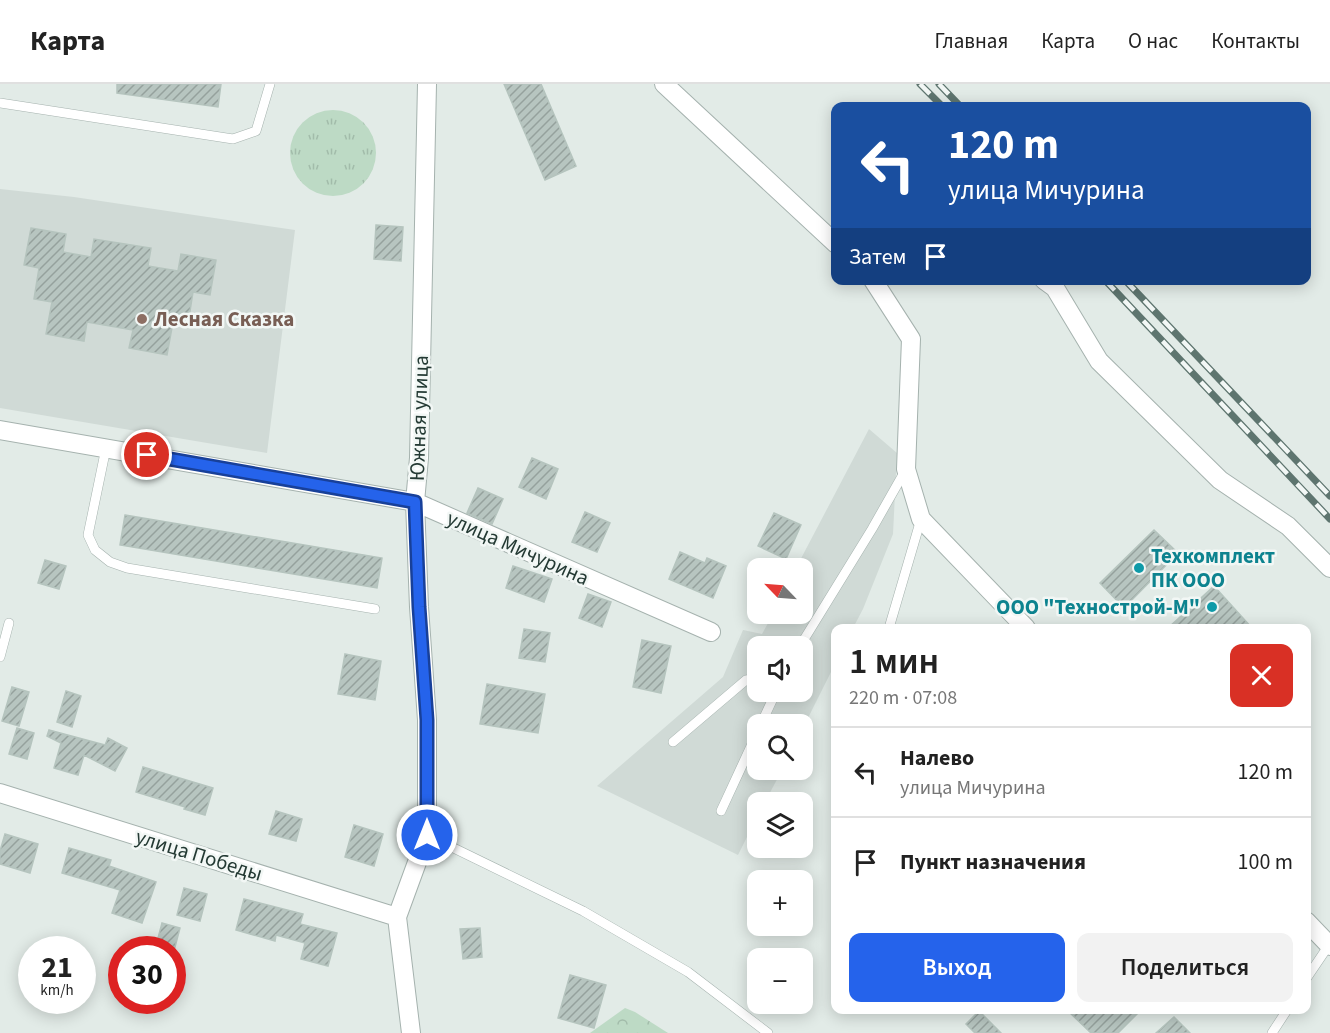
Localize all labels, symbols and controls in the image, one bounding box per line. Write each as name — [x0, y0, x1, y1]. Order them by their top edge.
text: Карта — [30, 21, 105, 61]
text: Главная — [935, 26, 1008, 56]
text: Карта — [1041, 26, 1095, 56]
text: О нас — [1128, 26, 1178, 56]
text: Контакты — [1211, 26, 1300, 56]
text: 120 m — [948, 115, 1059, 175]
icon: left — [849, 126, 927, 204]
text: улица Мичурина — [948, 171, 1145, 210]
icon: arrive — [919, 240, 952, 273]
text: Затем — [849, 241, 907, 273]
place label: Лесная Сказка — [153, 304, 294, 334]
marker: Лесная Сказка — [135, 312, 149, 326]
street label: Южная улица — [402, 355, 436, 481]
pin — [121, 429, 172, 480]
icon: arrive — [130, 438, 163, 471]
street label: улица Мичурина — [442, 503, 594, 593]
place label: Техкомплект ПК ООО — [1151, 541, 1275, 595]
north arrow — [747, 558, 813, 624]
map controls — [747, 558, 813, 1014]
marker: Техкомплект ПК ООО — [1132, 561, 1146, 575]
place label: ООО "Технострой-М" — [996, 592, 1200, 622]
marker: ООО "Технострой-М" — [1205, 600, 1219, 614]
button: sound — [747, 636, 813, 702]
text: 1 мин — [849, 636, 939, 687]
button: close — [1230, 644, 1293, 707]
text: 220 m · 07:08 — [849, 684, 957, 712]
button: search — [747, 714, 813, 780]
text: Налево — [900, 742, 974, 774]
icon: left — [849, 756, 882, 789]
text: 120 m — [1238, 756, 1293, 788]
text: улица Мичурина — [900, 774, 1046, 802]
button: layers — [747, 792, 813, 858]
position arrow — [395, 803, 459, 867]
street label: улица Победы — [132, 821, 266, 889]
icon: arrive — [849, 846, 882, 879]
text: Пункт назначения — [900, 846, 1086, 878]
text: 100 m — [1238, 846, 1293, 878]
button: + — [747, 870, 813, 936]
button: Выход — [849, 933, 1065, 1002]
button: Поделиться — [1077, 933, 1293, 1002]
speed limit sign: 30 — [108, 936, 186, 1014]
text: 21 — [41, 946, 73, 989]
button: − — [747, 948, 813, 1014]
text: km/h — [40, 980, 74, 1001]

